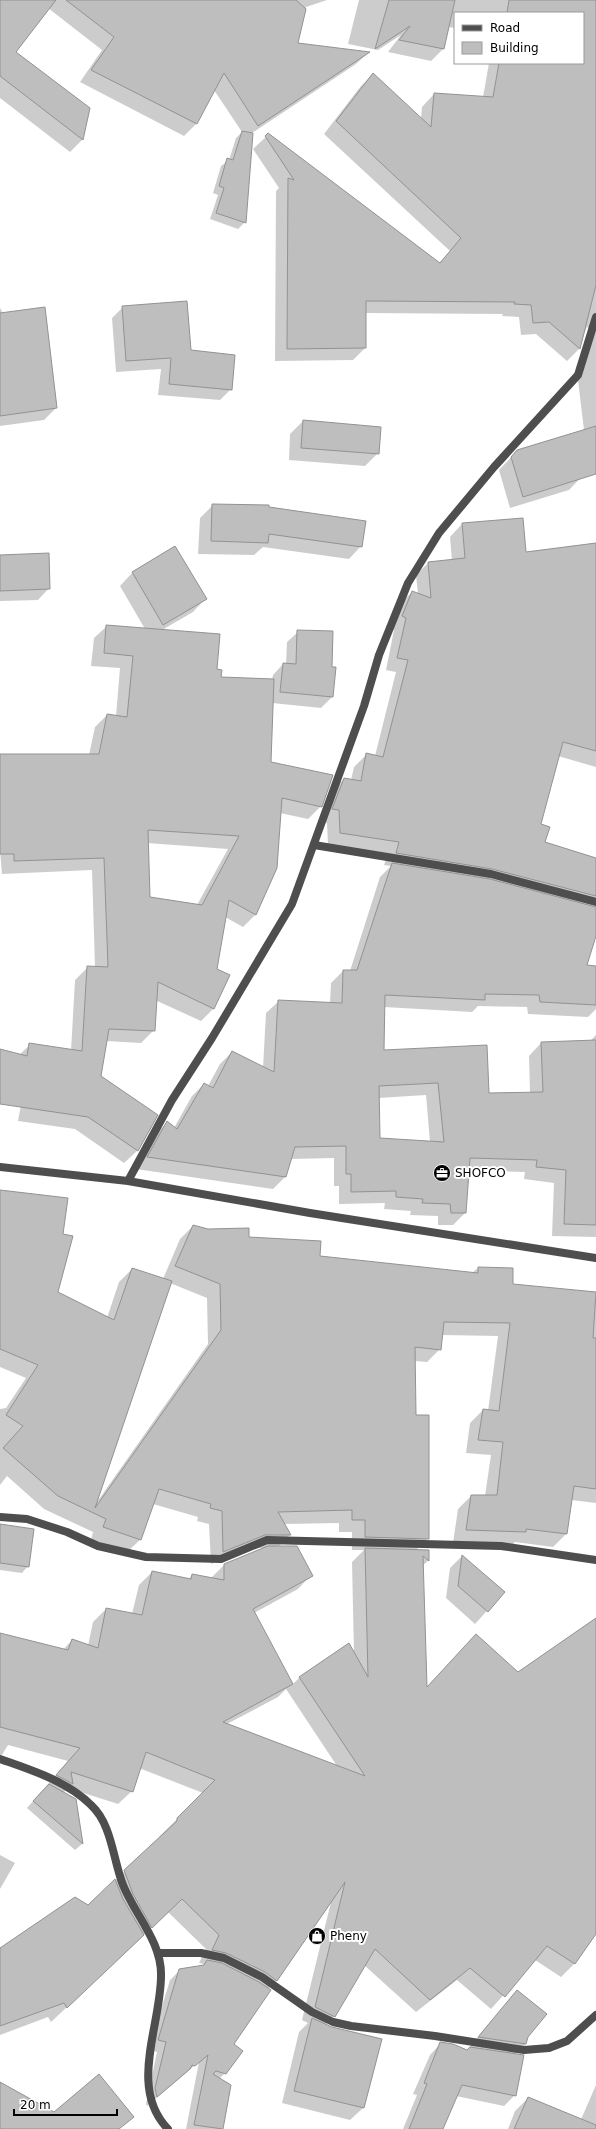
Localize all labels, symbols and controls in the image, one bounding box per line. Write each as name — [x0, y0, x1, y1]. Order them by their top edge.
legend — [454, 12, 584, 64]
text: Road — [490, 21, 520, 35]
text: Building — [490, 41, 539, 55]
office icon: SHOFCO — [432, 1163, 452, 1183]
place label: SHOFCO — [455, 1166, 506, 1180]
shop icon: Pheny — [307, 1926, 327, 1946]
place label: Pheny — [330, 1929, 367, 1943]
scale bar — [14, 2091, 117, 2117]
text: 20 m — [20, 2098, 51, 2112]

